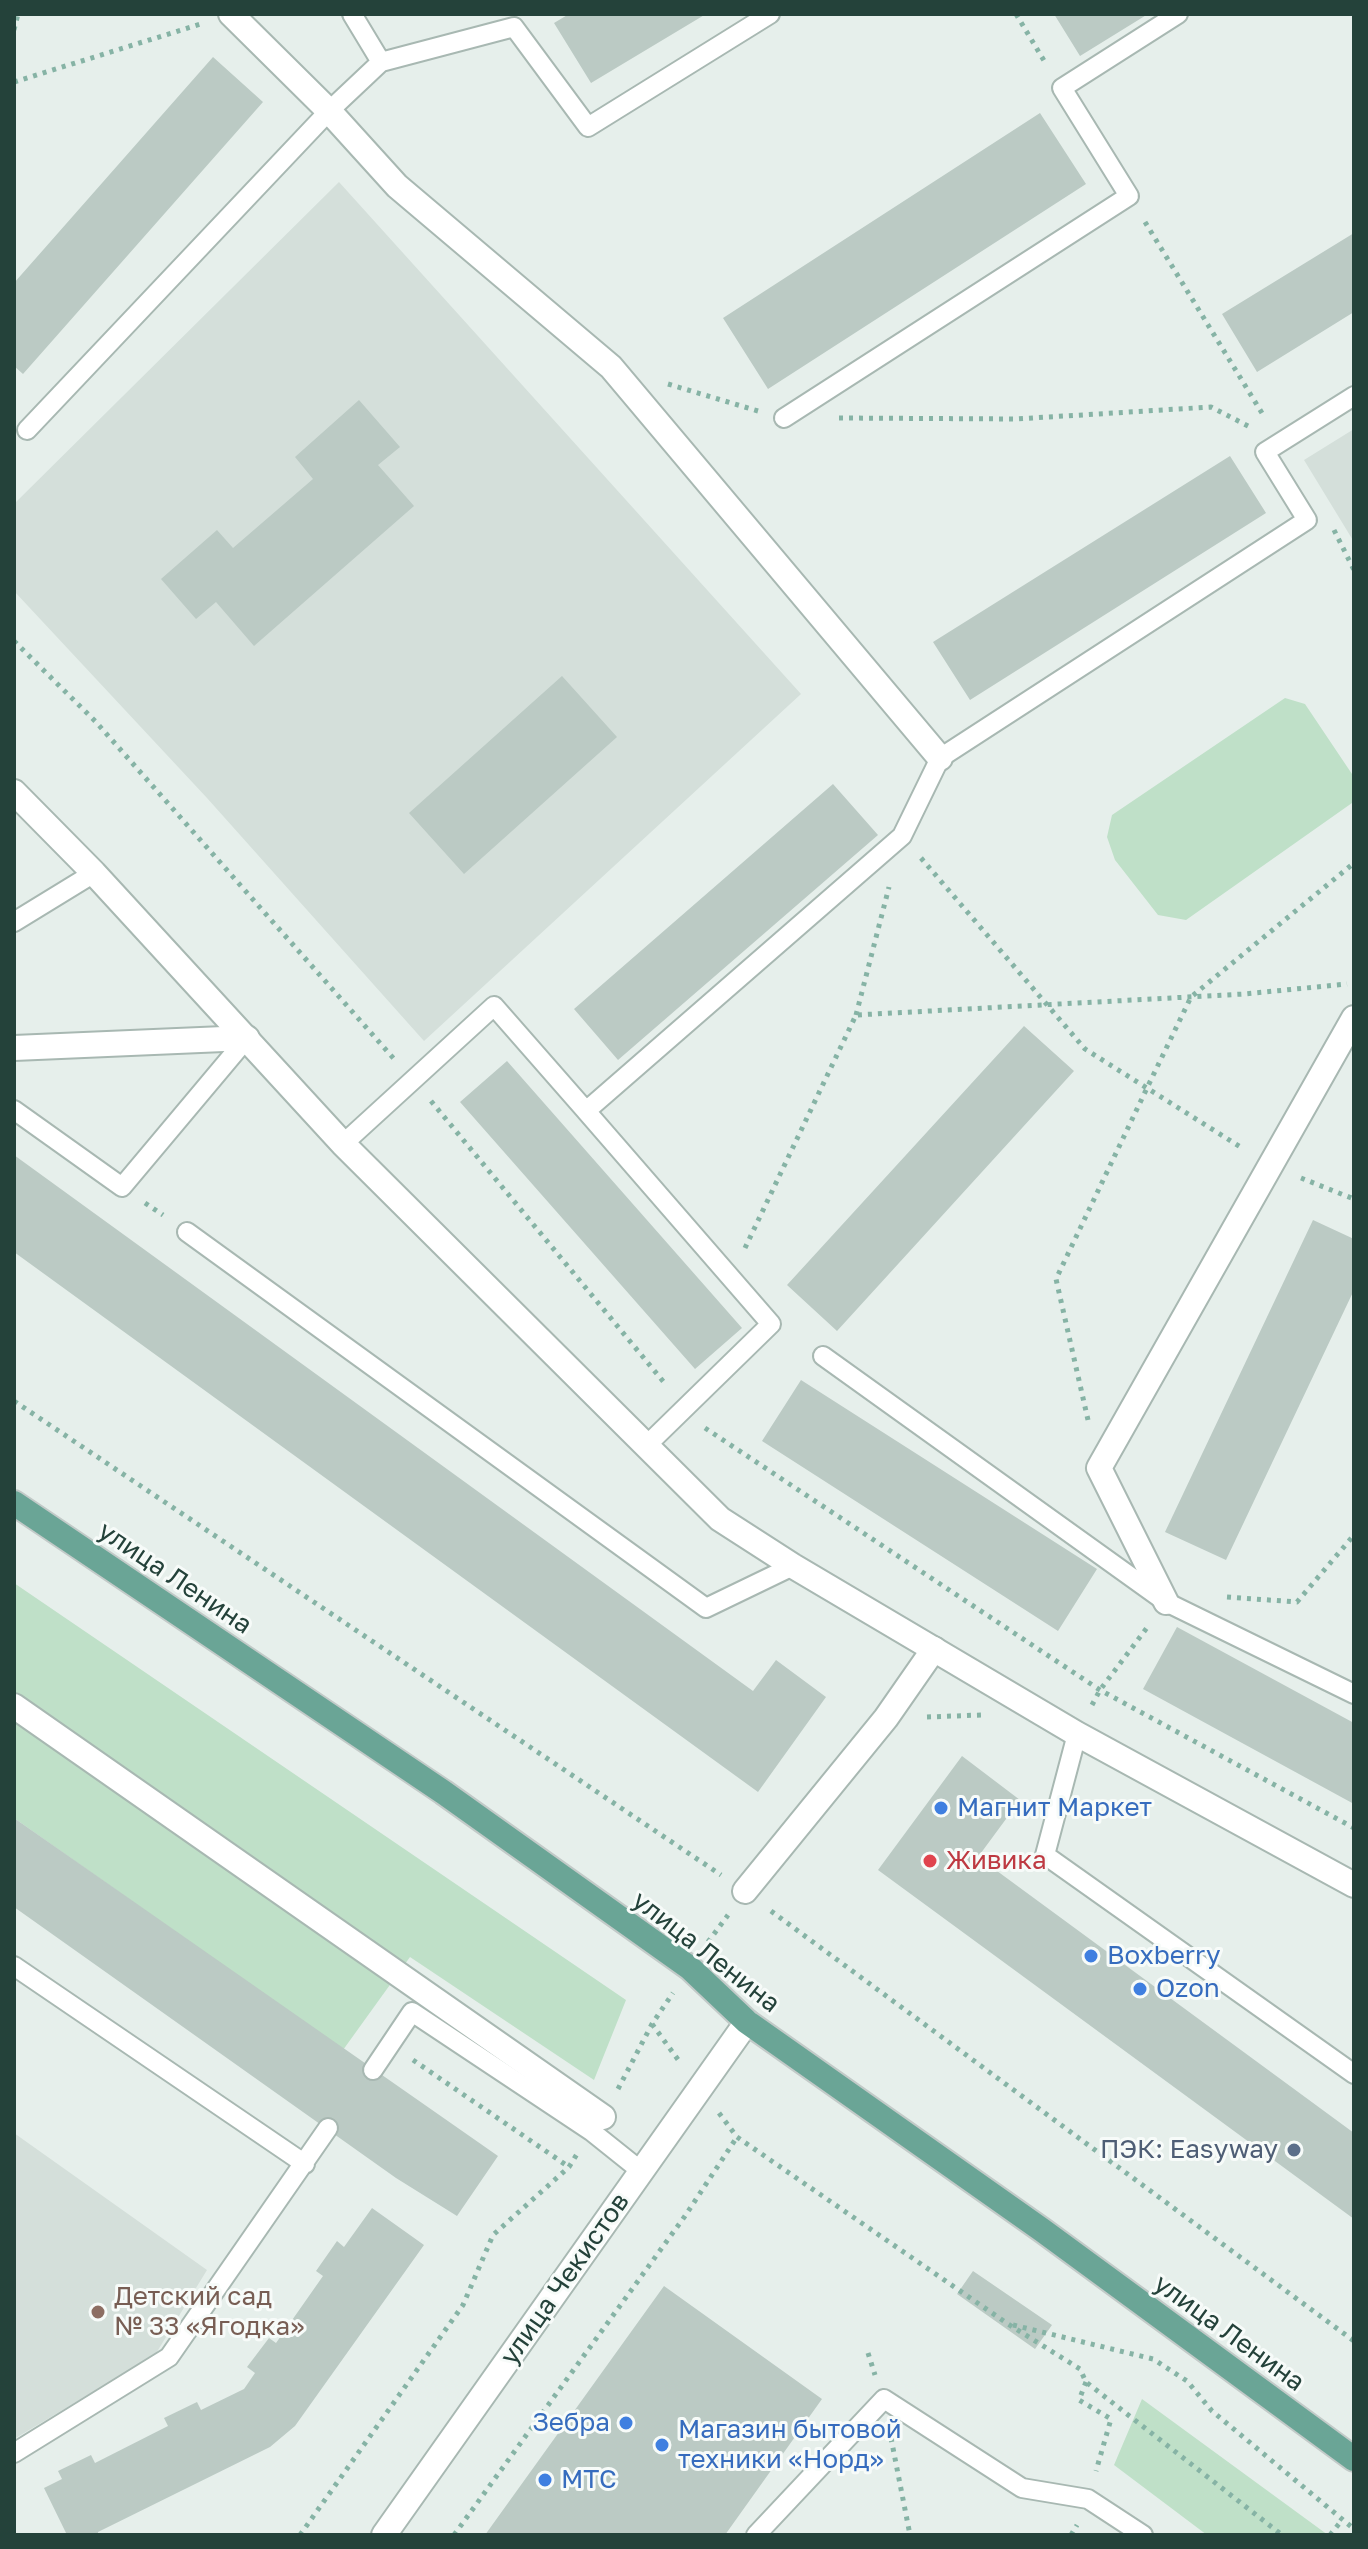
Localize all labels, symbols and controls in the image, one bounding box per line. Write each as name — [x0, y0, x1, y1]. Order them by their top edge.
street label: улица Ленина — [92, 1515, 258, 1641]
place label: Магнит Маркет — [957, 1792, 1152, 1824]
marker: Магнит Маркет — [932, 1799, 950, 1817]
place label: Живика — [946, 1845, 1047, 1877]
marker: Живика — [921, 1852, 939, 1870]
street label: улица Ленина — [626, 1885, 786, 2019]
place label: Boxberry — [1107, 1940, 1220, 1972]
marker: Boxberry — [1082, 1947, 1100, 1965]
place label: Ozon — [1156, 1973, 1220, 2005]
marker: Ozon — [1131, 1980, 1149, 1998]
place label: ПЭК: Easyway — [1100, 2134, 1278, 2166]
marker: ПЭК: Easyway — [1285, 2141, 1303, 2159]
street label: улица Чекистов — [494, 2187, 636, 2371]
street label: улица Ленина — [1148, 2268, 1310, 2398]
place label: Детский сад № 33 «Ягодка» — [114, 2281, 304, 2342]
marker: Детский сад № 33 «Ягодка» — [89, 2303, 107, 2321]
place label: Зебра — [532, 2407, 610, 2439]
marker: Зебра — [617, 2414, 635, 2432]
place label: Магазин бытовой техники «Норд» — [678, 2414, 902, 2476]
marker: Магазин бытовой техники «Норд» — [653, 2436, 671, 2454]
place label: МТС — [561, 2464, 617, 2496]
marker: МТС — [536, 2471, 554, 2489]

